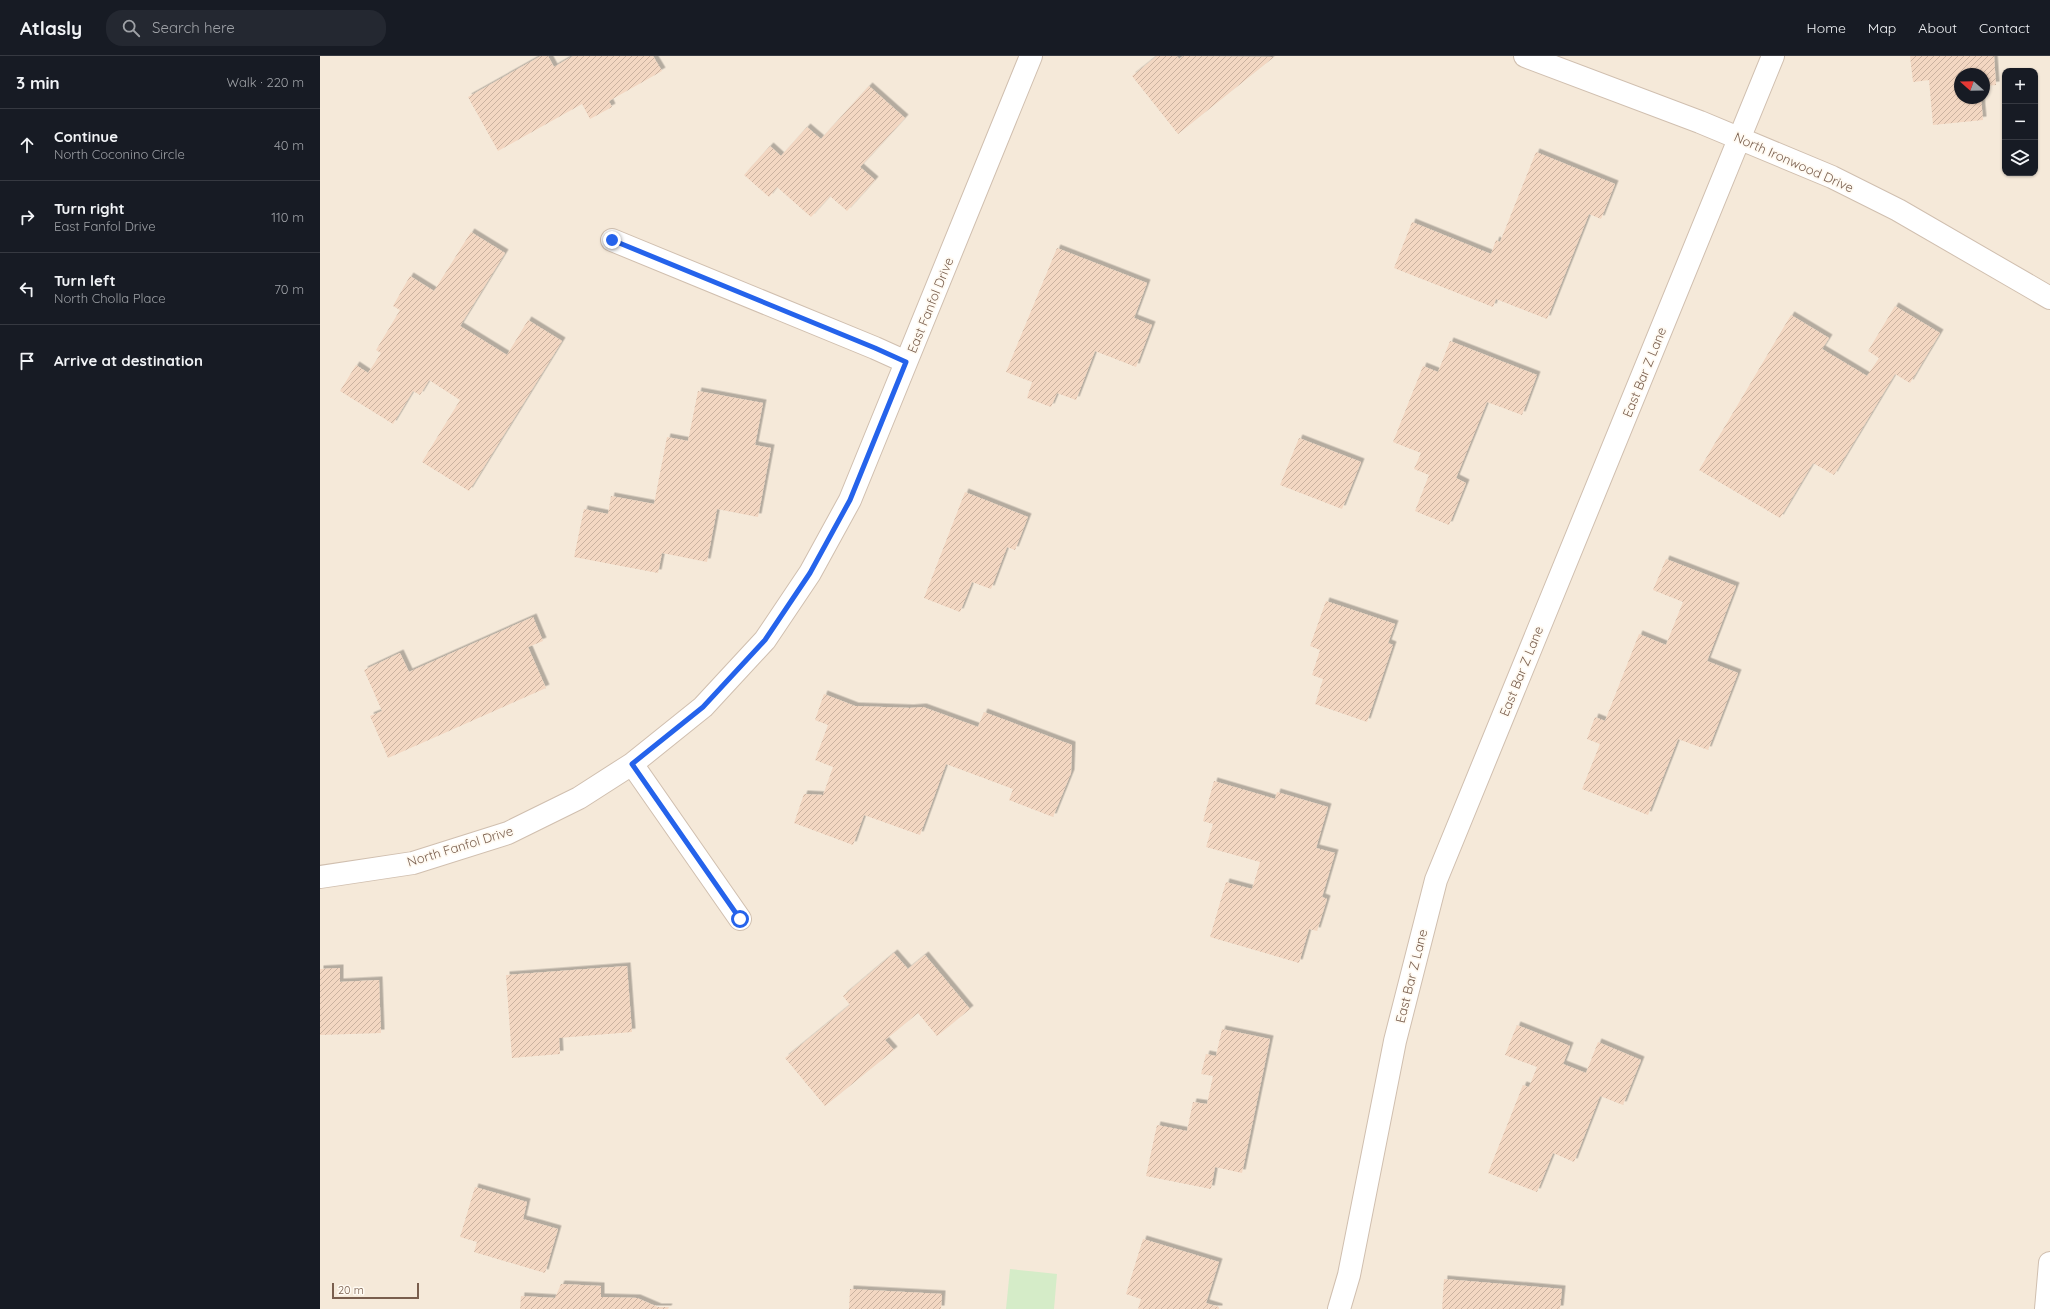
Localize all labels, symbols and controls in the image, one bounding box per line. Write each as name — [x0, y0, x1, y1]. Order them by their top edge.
search box — [106, 10, 386, 46]
text: Atlasly — [20, 16, 82, 40]
icon: search — [120, 17, 142, 39]
text: Search here — [152, 18, 235, 37]
text: Home — [1807, 19, 1846, 37]
text: Map — [1868, 19, 1896, 37]
text: About — [1918, 19, 1957, 37]
text: Contact — [1979, 19, 2030, 37]
north arrow — [1954, 68, 1990, 104]
map controls — [2002, 68, 2038, 176]
button: + — [2002, 68, 2038, 104]
text: 3 min — [16, 72, 60, 93]
text: Walk · 220 m — [227, 74, 304, 90]
button: − — [2002, 104, 2038, 140]
text: Continue — [54, 127, 118, 146]
street label: North Ironwood Drive — [1732, 128, 1856, 196]
icon: ahead — [16, 134, 38, 156]
text: 40 m — [274, 137, 304, 153]
button: layers — [2002, 140, 2038, 176]
text: North Coconino Circle — [54, 146, 185, 162]
text: Turn right — [54, 199, 125, 218]
icon: right — [16, 206, 38, 228]
text: 110 m — [271, 209, 304, 225]
text: East Fanfol Drive — [54, 218, 156, 234]
route end — [603, 231, 621, 249]
street label: East Fanfol Drive — [904, 255, 956, 355]
text: Turn left — [54, 271, 116, 290]
icon: left — [16, 278, 38, 300]
text: 70 m — [274, 281, 304, 297]
text: North Cholla Place — [54, 290, 166, 306]
street label: East Bar Z Lane — [1619, 325, 1669, 419]
icon: arrive — [16, 350, 38, 372]
text: Arrive at destination — [54, 351, 203, 370]
street label: East Bar Z Lane — [1496, 624, 1546, 718]
street label: North Fanfol Drive — [405, 822, 515, 870]
route start — [731, 910, 749, 928]
street label: East Bar Z Lane — [1392, 928, 1430, 1024]
scale bar — [332, 1281, 419, 1300]
text: 20 m — [338, 1283, 364, 1297]

